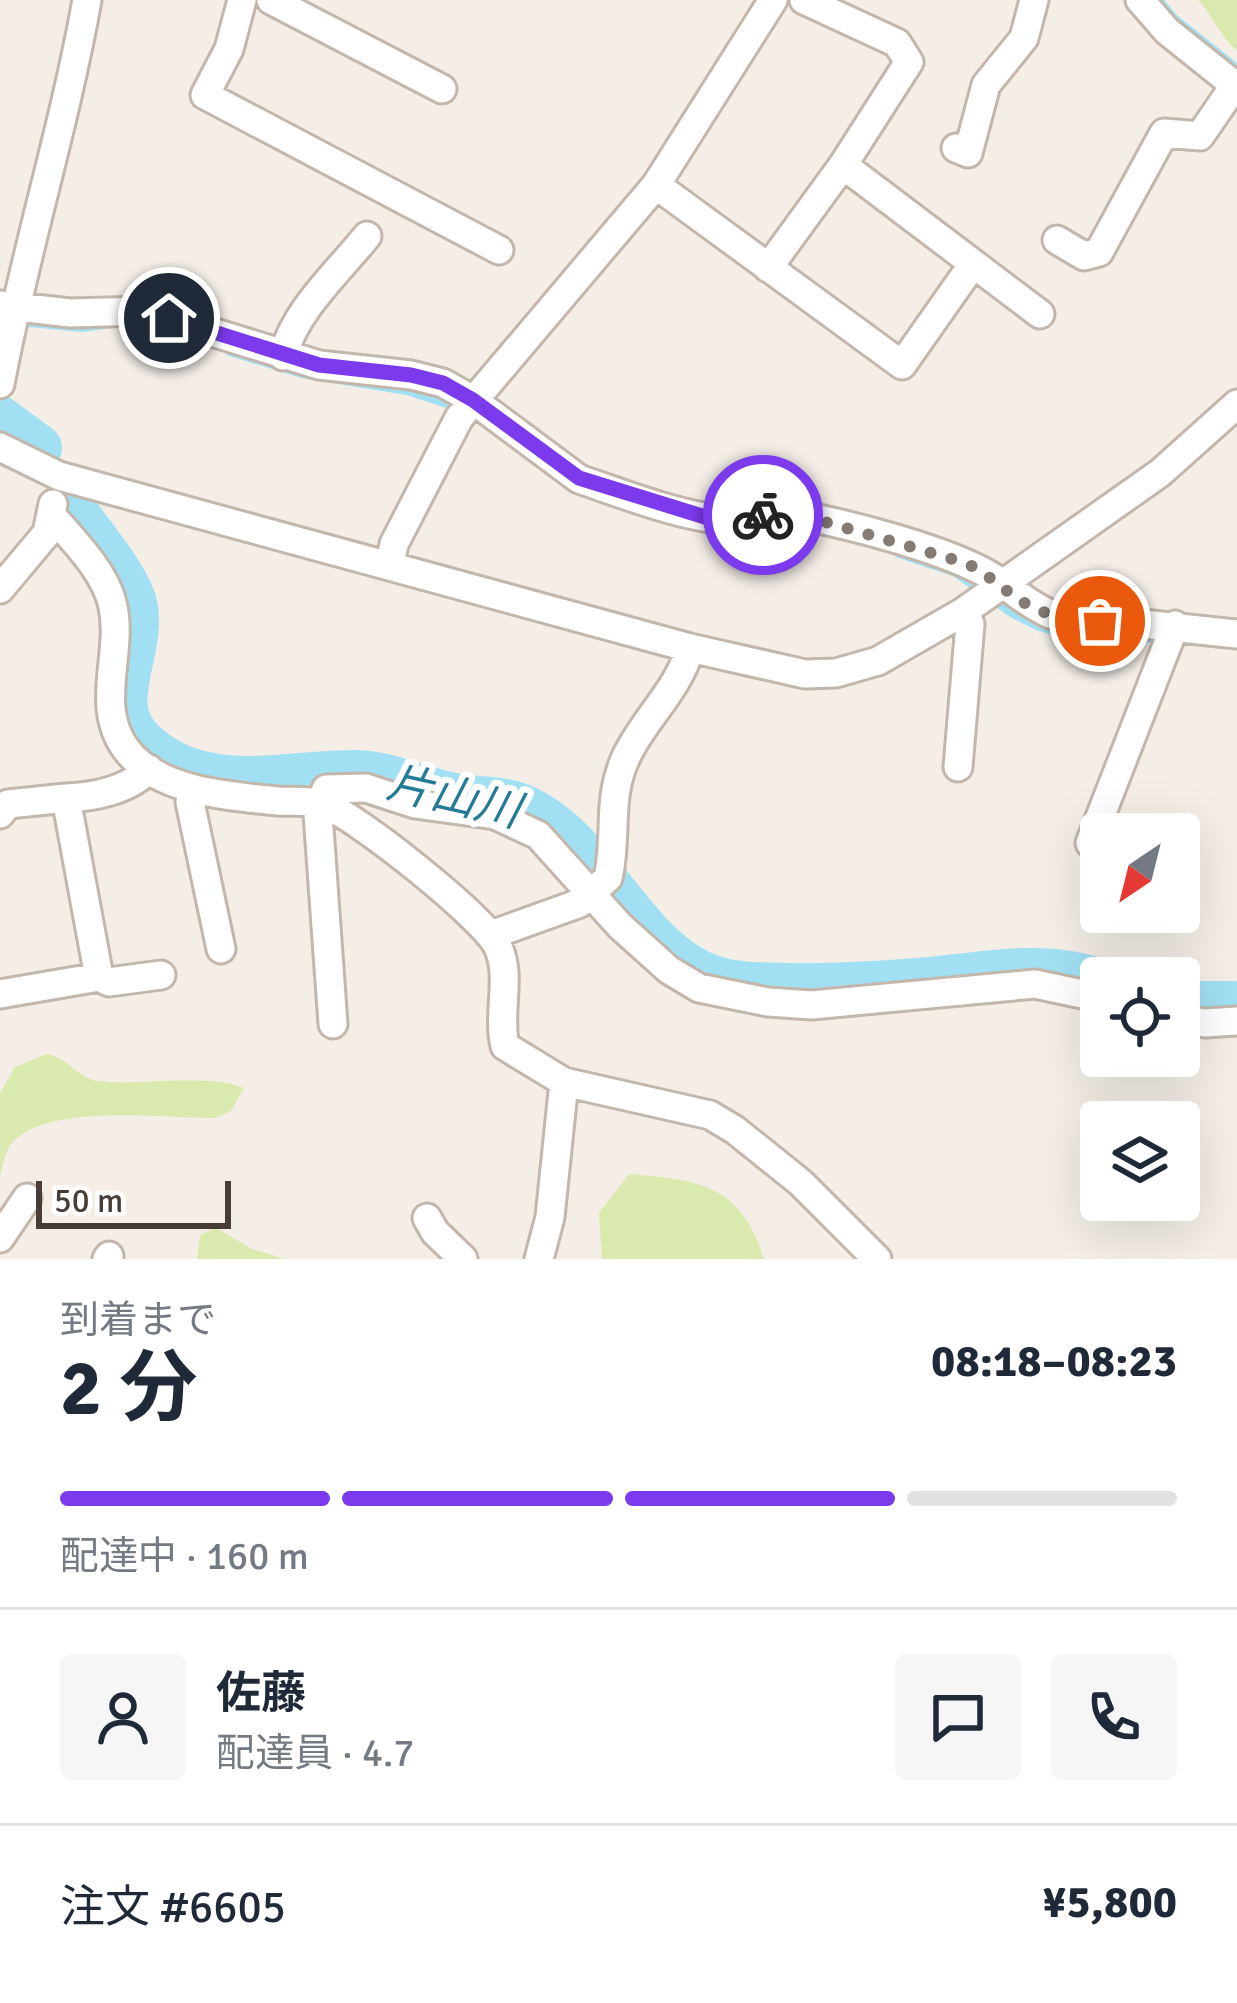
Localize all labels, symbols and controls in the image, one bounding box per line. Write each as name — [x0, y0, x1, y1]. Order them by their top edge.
pin — [118, 267, 220, 369]
icon: home — [136, 285, 202, 351]
courier — [703, 455, 823, 575]
icon: bike — [730, 482, 796, 548]
pin — [1049, 570, 1151, 672]
icon: bag — [1067, 588, 1133, 654]
water label: 片山川 — [382, 755, 530, 840]
north arrow — [1080, 813, 1200, 933]
map controls — [1080, 813, 1200, 1221]
button: locate — [1080, 957, 1200, 1077]
button: layers — [1080, 1101, 1200, 1221]
scale bar — [36, 1175, 231, 1228]
text: 50 m — [54, 1181, 123, 1222]
text: 到着まで — [60, 1296, 216, 1344]
text: 08:18–08:23 — [931, 1334, 1177, 1389]
text: 2 分 — [60, 1341, 197, 1437]
text: 配達中 · 160 m — [60, 1532, 309, 1580]
button: person — [60, 1654, 186, 1780]
button: chat — [895, 1654, 1021, 1780]
button: phone — [1051, 1654, 1177, 1780]
text: 佐藤 — [216, 1666, 306, 1721]
text: 配達員 · 4.7 — [216, 1729, 414, 1777]
text: ¥5,800 — [1042, 1875, 1177, 1930]
text: 注文 #6605 — [60, 1880, 286, 1935]

